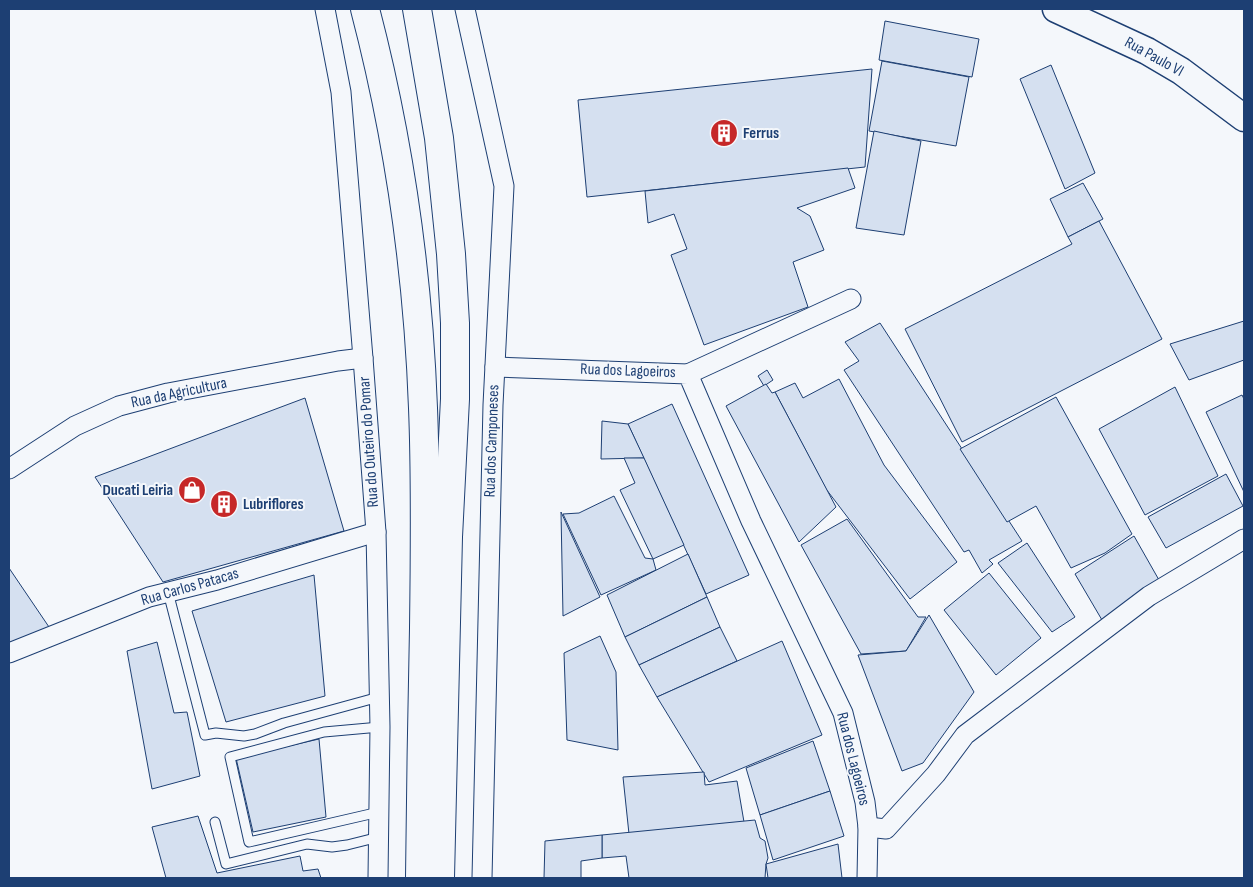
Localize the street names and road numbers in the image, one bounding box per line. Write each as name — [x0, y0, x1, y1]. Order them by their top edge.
street label: Rua Paulo VI — [1121, 33, 1187, 81]
street label: Rua dos Lagoeiros — [580, 360, 676, 382]
street label: Rua da Agricultura — [129, 374, 229, 412]
street label: Rua do Outeiro do Pomar — [355, 376, 383, 508]
street label: Rua dos Camponeses — [481, 384, 503, 498]
street label: Rua Carlos Patacas — [139, 564, 241, 610]
street label: Rua dos Lagoeiros — [832, 710, 874, 808]

